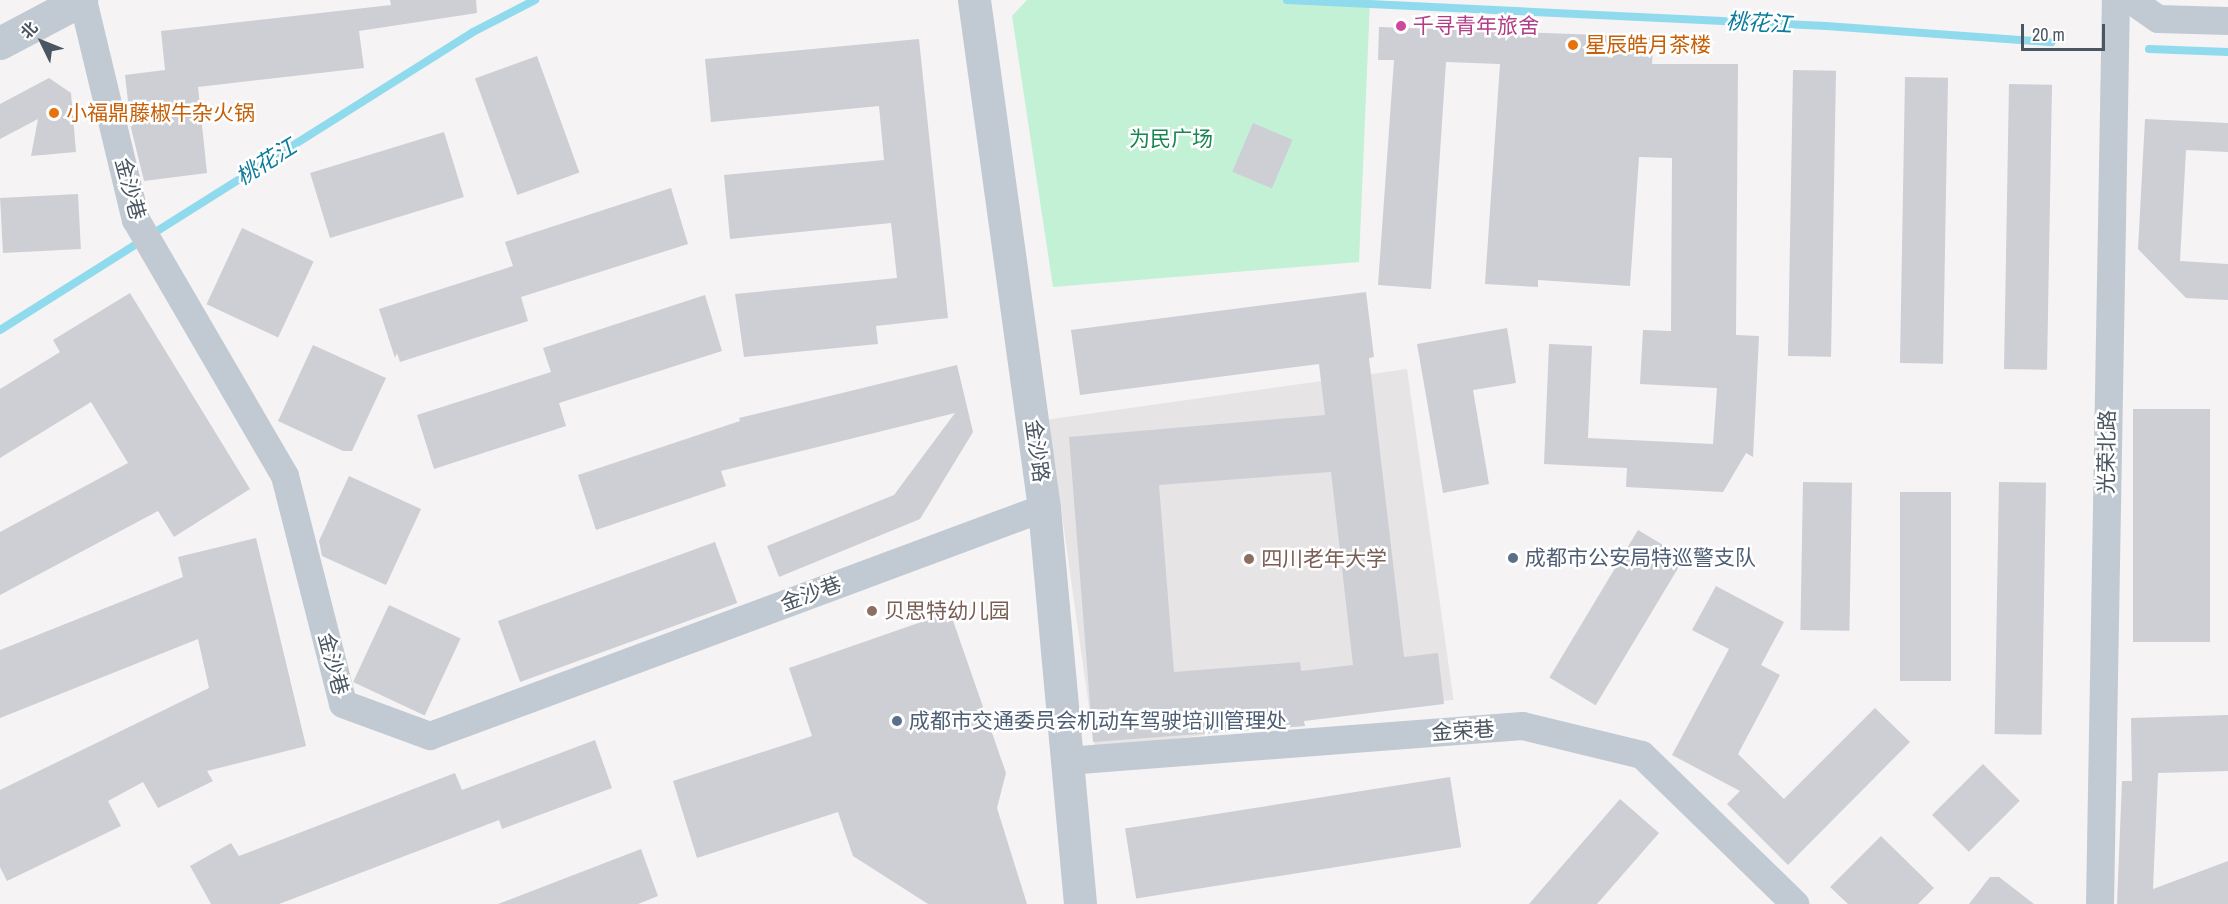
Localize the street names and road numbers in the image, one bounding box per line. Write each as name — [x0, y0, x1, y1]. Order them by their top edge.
street label: 金沙巷 — [110, 155, 150, 223]
street label: 光荣北路 — [2094, 410, 2120, 494]
street label: 金沙路 — [1020, 418, 1054, 484]
street label: 金沙巷 — [777, 571, 845, 617]
street label: 金沙巷 — [313, 630, 353, 698]
street label: 金荣巷 — [1431, 716, 1495, 746]

